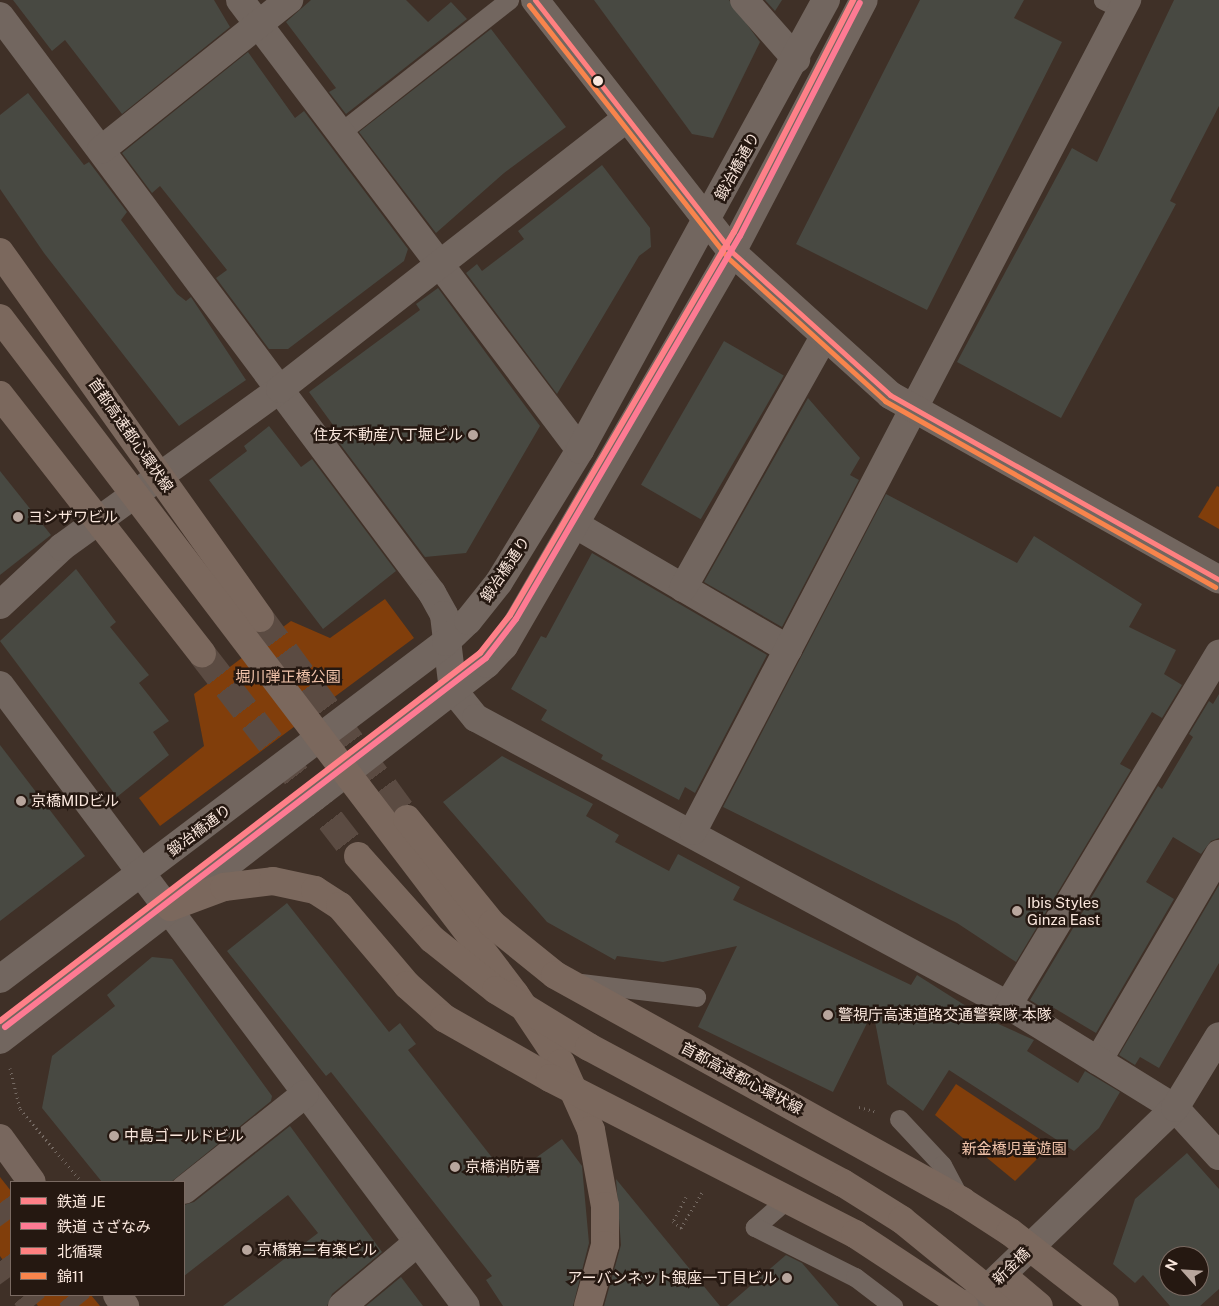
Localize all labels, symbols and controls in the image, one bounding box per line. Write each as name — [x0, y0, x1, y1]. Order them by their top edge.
unlabelled marker — [593, 76, 603, 86]
street label: 鍛冶橋通り — [711, 129, 763, 203]
street label: 首都高速都心環状線 — [85, 375, 177, 495]
place label: 住友不動産八丁堀ビル — [313, 426, 463, 444]
marker: 住友不動産八丁堀ビル — [467, 429, 479, 441]
place label: ヨシザワビル — [28, 508, 118, 526]
marker: ヨシザワビル — [12, 511, 24, 523]
street label: 鍛冶橋通り — [477, 533, 533, 605]
park label: 堀川弾正橋公園 — [236, 668, 340, 686]
place label: 京橋MIDビル — [31, 792, 119, 810]
marker: 京橋MIDビル — [15, 795, 27, 807]
street label: 鍛冶橋通り — [164, 800, 234, 860]
place label: Ibis Styles Ginza East — [1027, 893, 1100, 928]
marker: Ibis Styles Ginza East — [1011, 905, 1023, 917]
place label: 警視庁高速道路交通警察隊 本隊 — [838, 1006, 1052, 1024]
marker: 警視庁高速道路交通警察隊 本隊 — [822, 1009, 834, 1021]
street label: 首都高速都心環状線 — [678, 1038, 806, 1118]
place label: 中島ゴールドビル — [124, 1127, 244, 1145]
marker: 中島ゴールドビル — [108, 1130, 120, 1142]
park label: 新金橋児童遊園 — [962, 1140, 1066, 1158]
place label: 京橋消防署 — [465, 1158, 540, 1176]
marker: 京橋消防署 — [449, 1161, 461, 1173]
legend — [10, 1181, 185, 1296]
text: 鉄道 JE — [57, 1193, 106, 1210]
text: 鉄道 さざなみ — [57, 1218, 151, 1235]
place label: 京橋第二有楽ビル — [257, 1241, 377, 1259]
text: 北循環 — [57, 1243, 102, 1260]
marker: 京橋第二有楽ビル — [241, 1244, 253, 1256]
street label: 新金橋 — [989, 1244, 1033, 1288]
north arrow — [1159, 1246, 1209, 1296]
text: N — [1162, 1256, 1181, 1273]
text: 錦11 — [57, 1268, 84, 1285]
place label: アーバンネット銀座一丁目ビル — [568, 1269, 777, 1287]
marker: アーバンネット銀座一丁目ビル — [781, 1272, 793, 1284]

